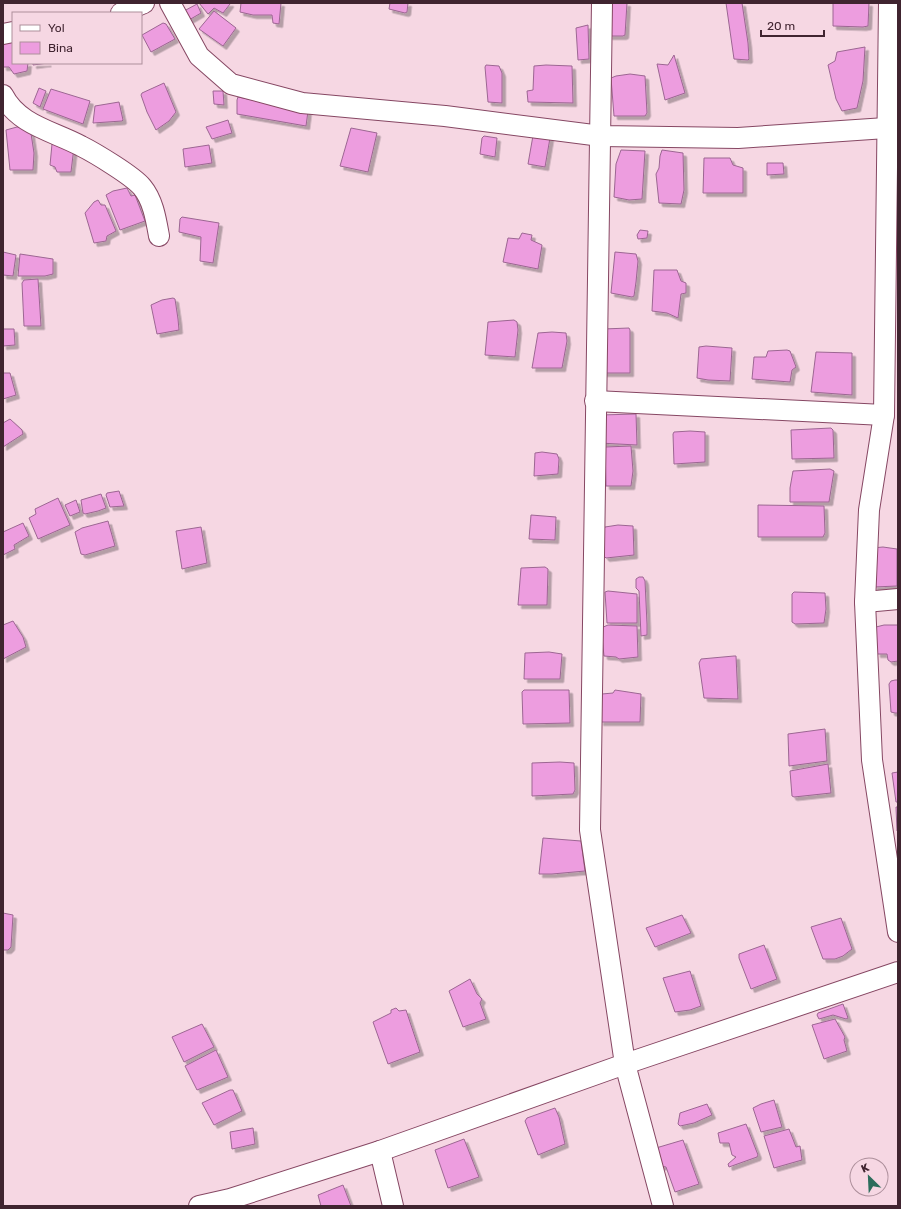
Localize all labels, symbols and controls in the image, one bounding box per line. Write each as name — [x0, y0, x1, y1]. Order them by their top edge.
legend — [12, 12, 142, 64]
scale bar — [761, 12, 824, 38]
text: 20 m — [767, 19, 795, 33]
text: Yol — [48, 21, 65, 35]
text: Bina — [48, 41, 73, 55]
north arrow — [849, 1157, 889, 1197]
text: K — [859, 1161, 872, 1176]

